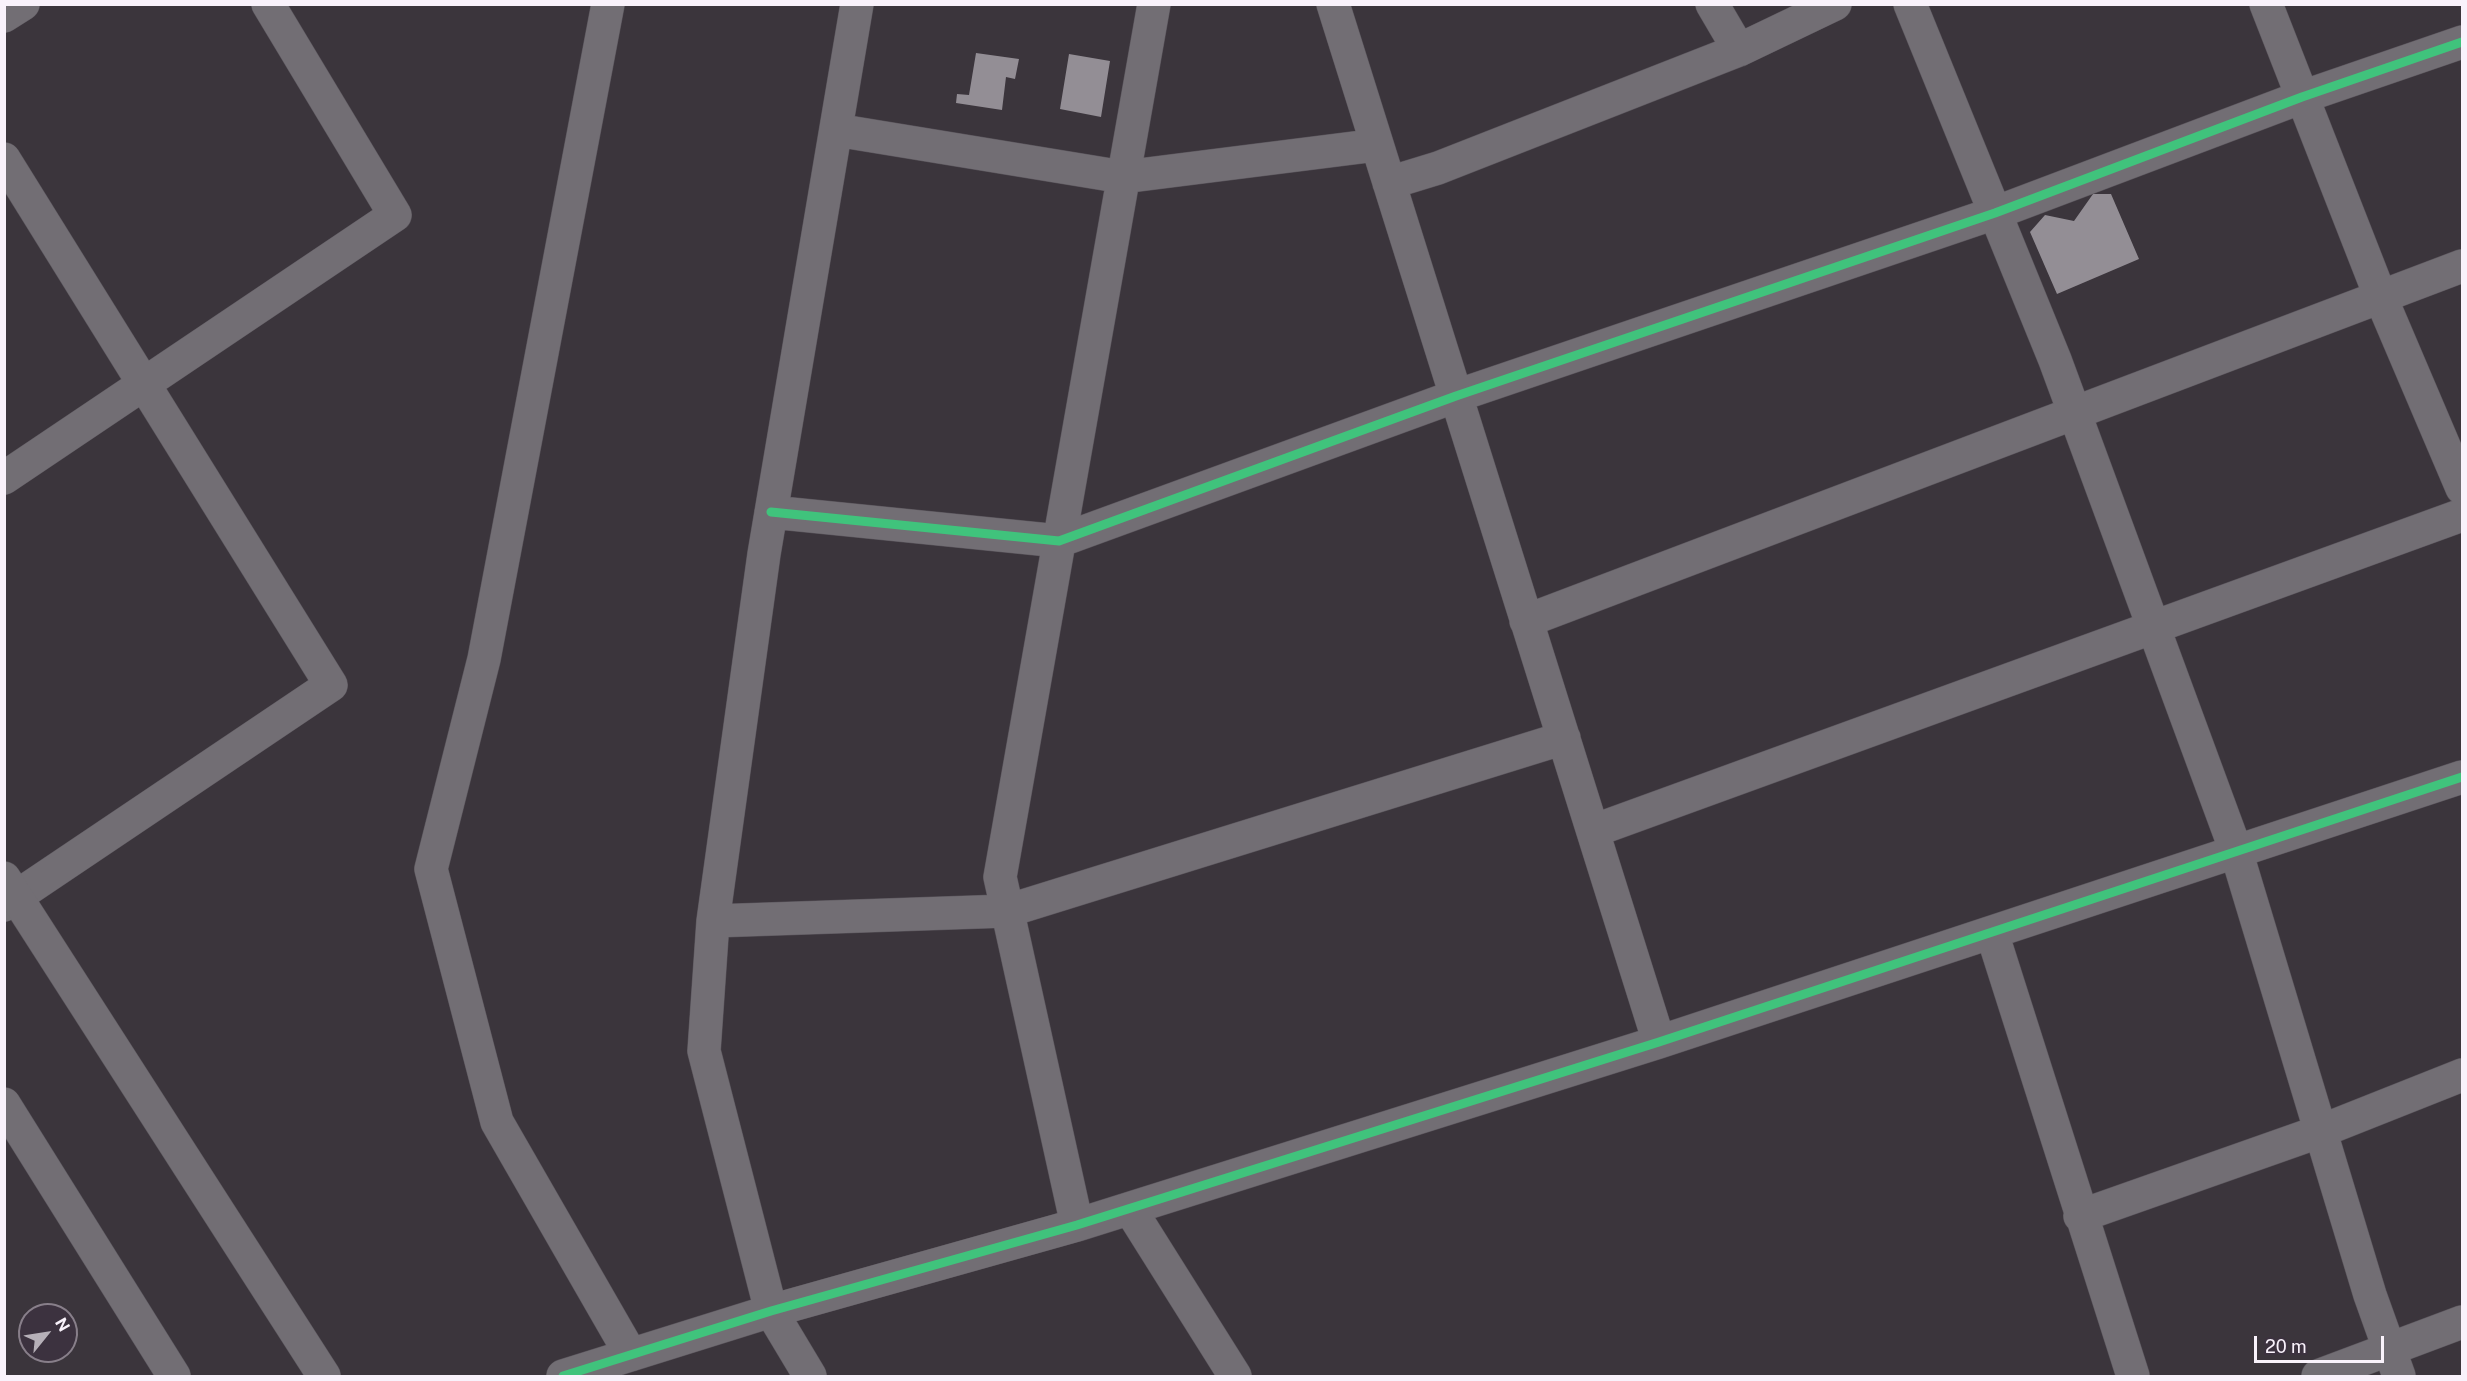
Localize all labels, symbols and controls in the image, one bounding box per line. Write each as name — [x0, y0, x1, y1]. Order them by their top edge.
north arrow — [18, 1303, 78, 1363]
text: N — [51, 1315, 74, 1335]
scale bar — [2257, 1324, 2388, 1362]
text: 20 m — [2265, 1336, 2307, 1357]

